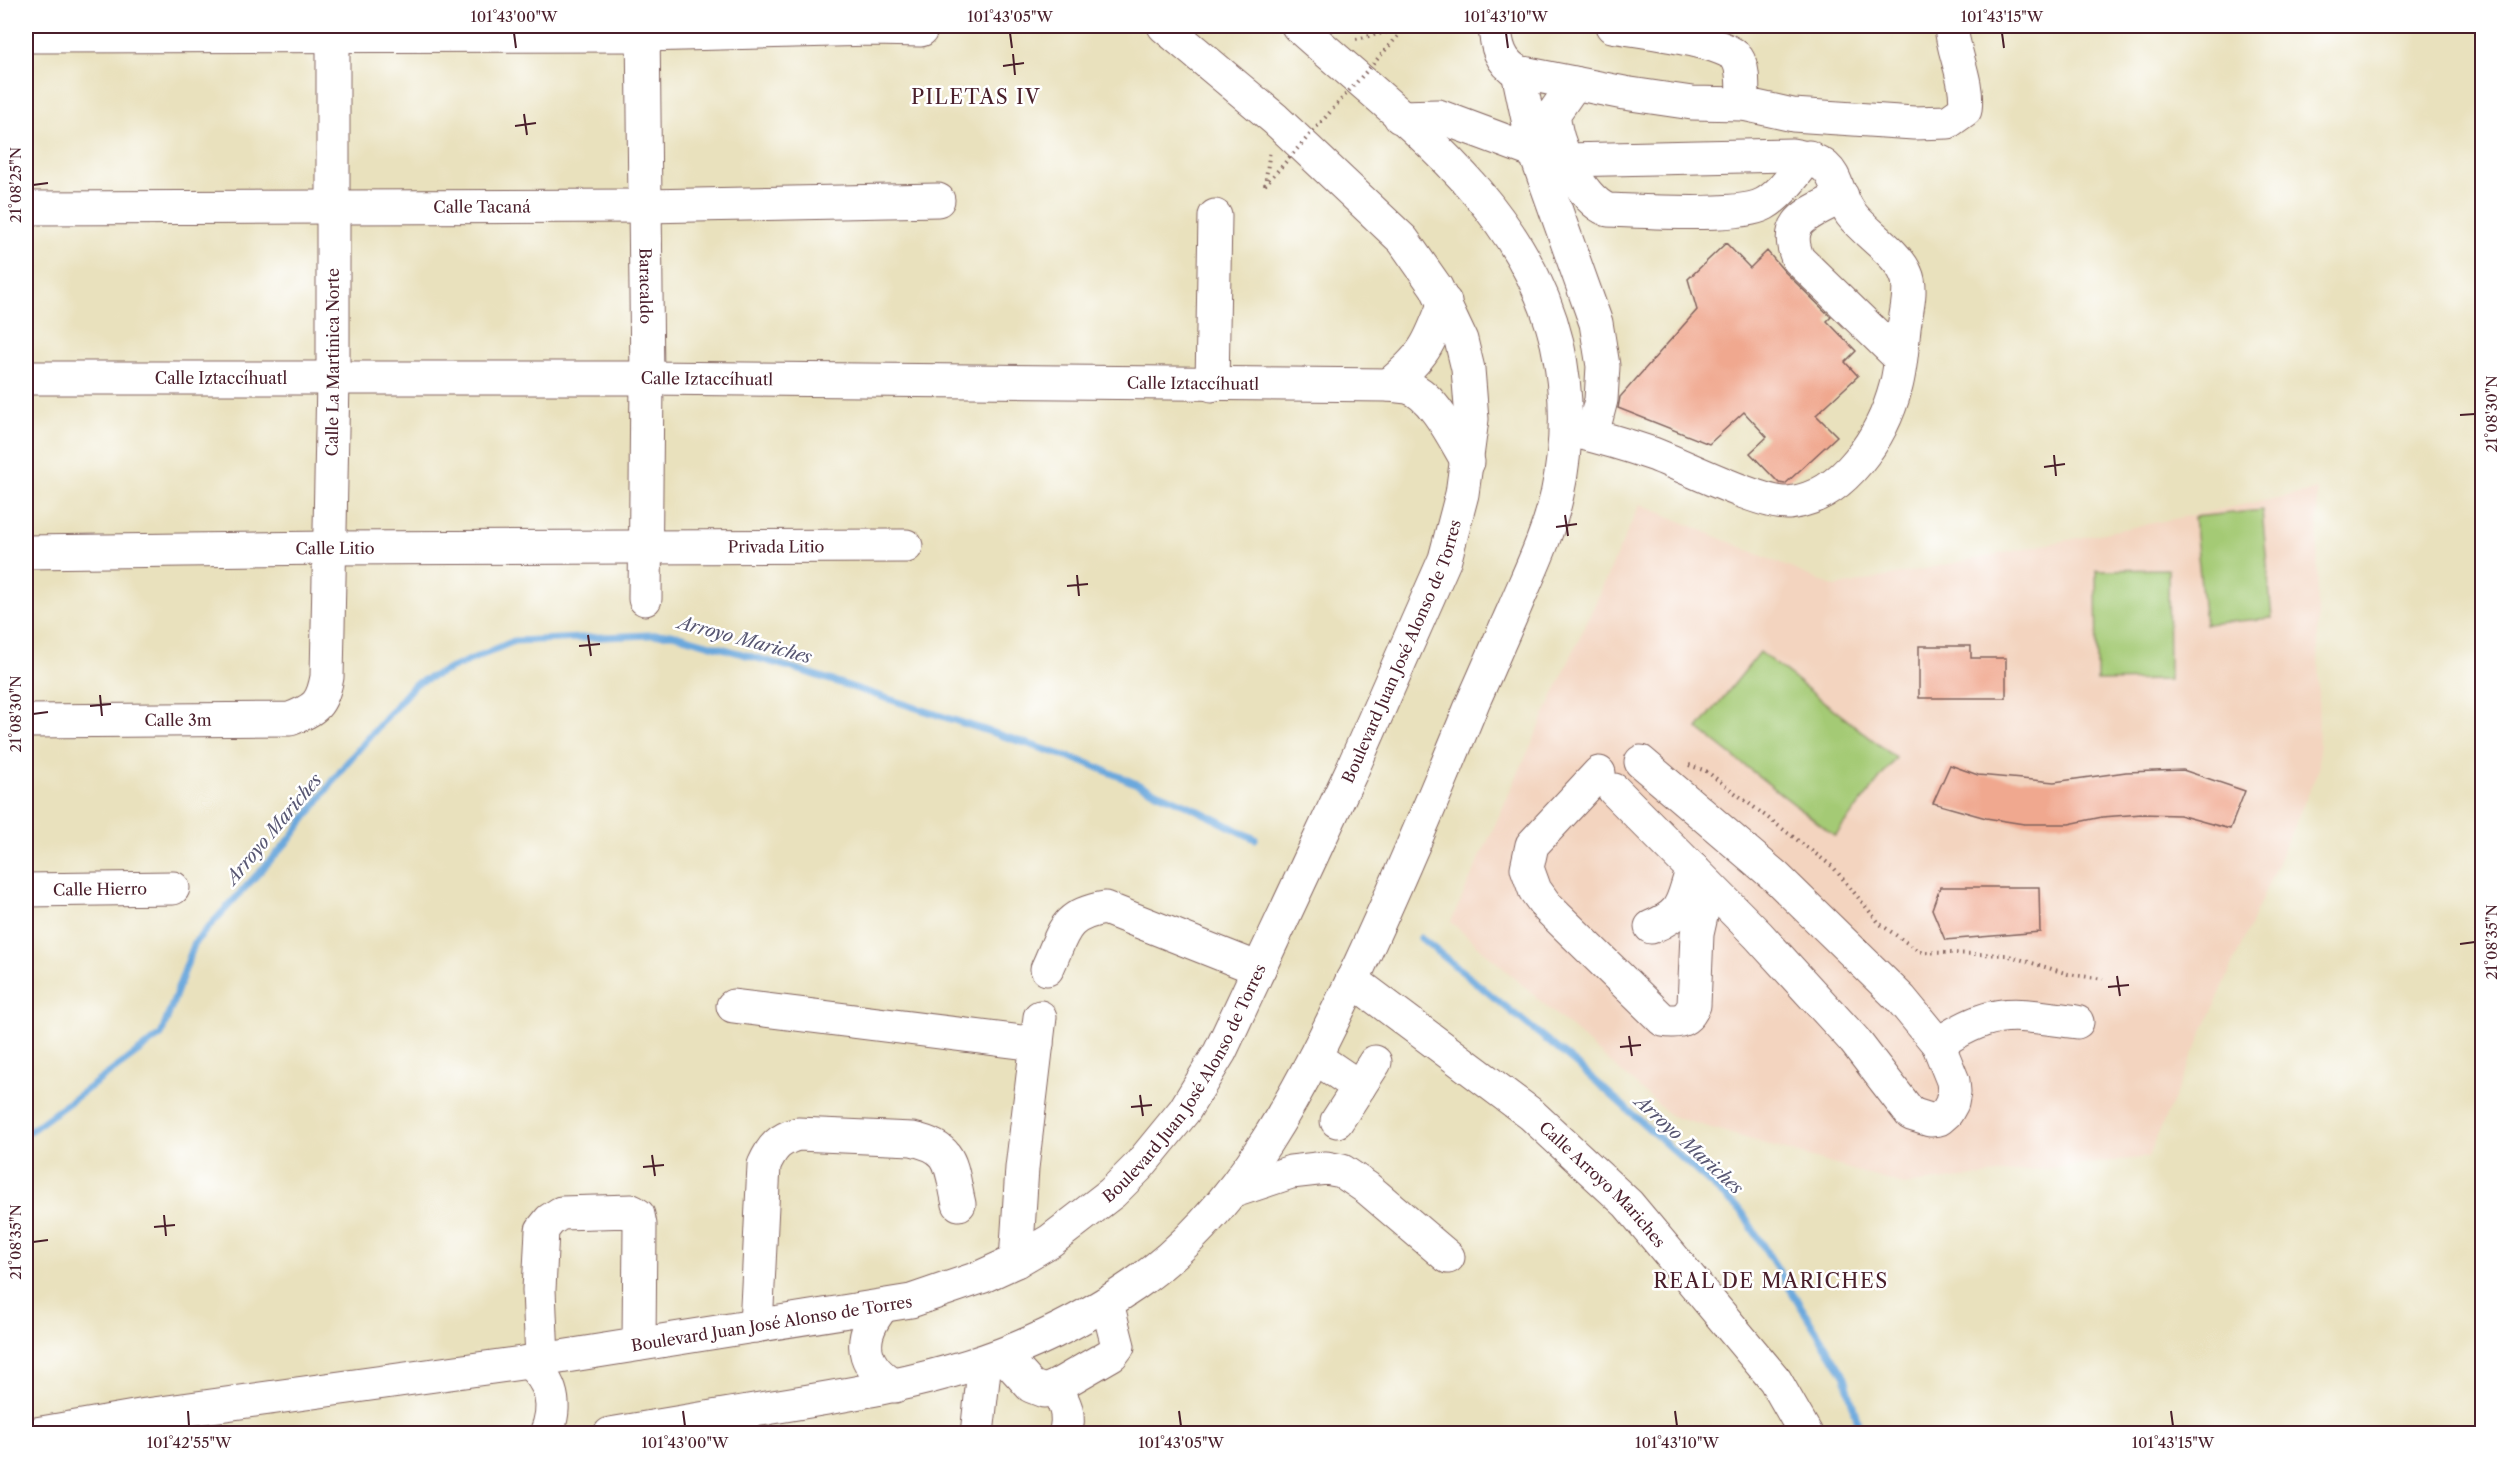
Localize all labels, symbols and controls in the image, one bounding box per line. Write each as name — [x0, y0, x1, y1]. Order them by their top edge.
text: 101°43'00"W — [470, 7, 558, 26]
text: 101°43'05"W — [967, 7, 1053, 26]
text: 101°43'10"W — [1464, 7, 1549, 26]
text: 101°43'15"W — [1961, 7, 2044, 26]
district label: PILETAS IV — [911, 85, 1041, 109]
text: 21°08'25"N — [6, 147, 25, 223]
street label: Calle Tacaná — [433, 196, 531, 217]
street label: Baracaldo — [636, 248, 656, 324]
street label: Calle La Martinica Norte — [321, 268, 343, 456]
street label: Calle Iztaccíhuatl — [155, 368, 287, 388]
street label: Calle Iztaccíhuatl — [641, 368, 774, 389]
street label: Calle Iztaccíhuatl — [1127, 373, 1260, 394]
text: 21°08'30"N — [2482, 375, 2501, 453]
street label: Boulevard Juan José Alonso de Torres — [1337, 517, 1465, 786]
street label: Privada Litio — [728, 536, 825, 557]
street label: Calle Litio — [295, 538, 375, 558]
water label: Arroyo Mariches — [673, 611, 814, 668]
text: 21°08'30"N — [6, 675, 25, 753]
street label: Calle 3m — [144, 710, 212, 730]
water label: Arroyo Mariches — [219, 769, 327, 891]
street label: Calle Hierro — [53, 878, 147, 900]
text: 21°08'35"N — [2482, 904, 2501, 980]
street label: Boulevard Juan José Alonso de Torres — [1098, 961, 1270, 1207]
water label: Arroyo Mariches — [1628, 1089, 1748, 1199]
street label: Calle Arroyo Mariches — [1535, 1117, 1670, 1251]
text: 21°08'35"N — [6, 1204, 25, 1280]
district label: REAL DE MARICHES — [1653, 1269, 1889, 1293]
street label: Boulevard Juan José Alonso de Torres — [630, 1291, 914, 1356]
text: 101°42'55"W — [147, 1433, 232, 1452]
text: 101°43'00"W — [641, 1433, 729, 1452]
text: 101°43'05"W — [1138, 1433, 1224, 1452]
text: 101°43'10"W — [1635, 1433, 1720, 1452]
text: 101°43'15"W — [2132, 1433, 2215, 1452]

